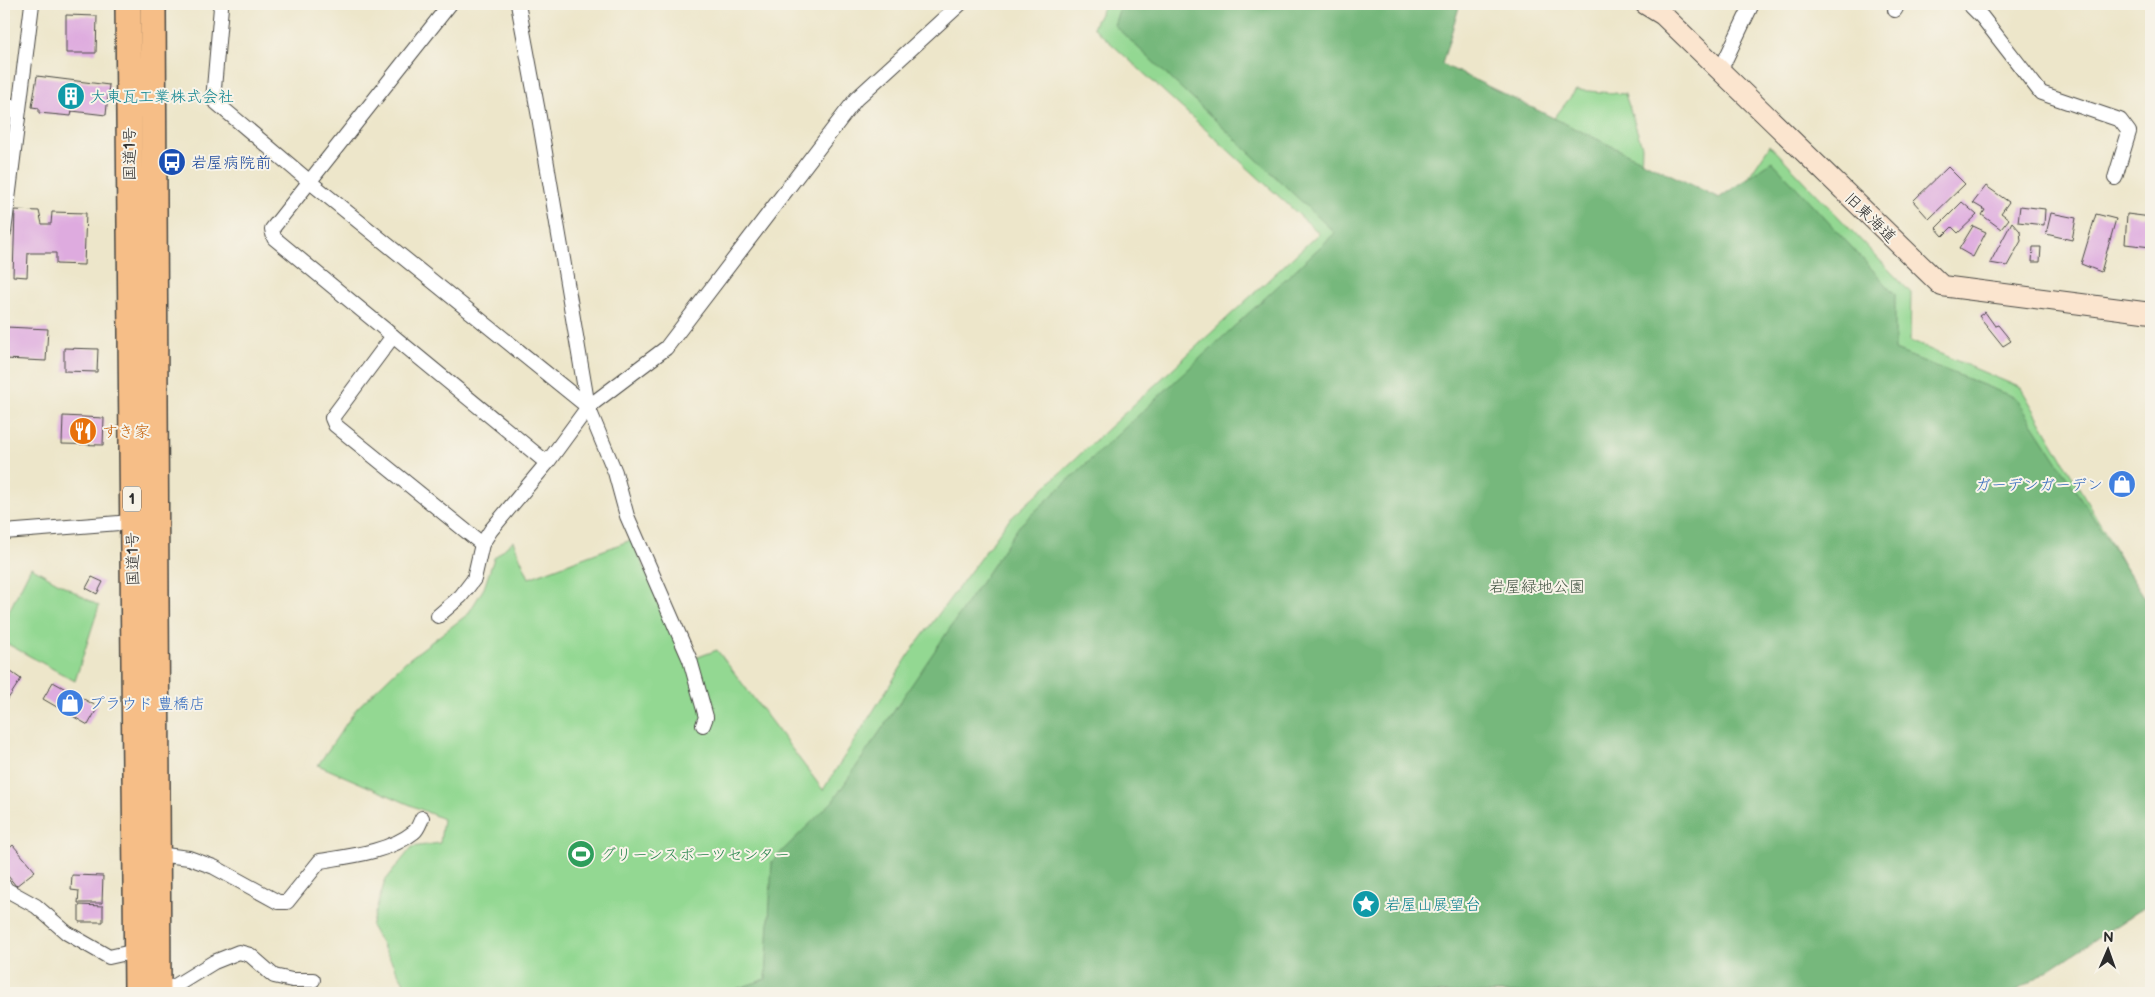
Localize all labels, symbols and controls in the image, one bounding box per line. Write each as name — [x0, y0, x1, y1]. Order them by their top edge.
building icon: 大東瓦工業株式会社 — [56, 81, 86, 111]
place label: 大東瓦工業株式会社 — [90, 88, 234, 107]
street label: 国道1号 — [121, 127, 140, 181]
bus stop icon: 岩屋病院前 — [157, 147, 187, 177]
place label: 岩屋病院前 — [191, 154, 271, 173]
street label: 旧東海道 — [1840, 189, 1900, 247]
restaurant icon: すき家 — [68, 416, 98, 446]
place label: すき家 — [102, 423, 150, 442]
shop icon: ガーデンガーデン — [2107, 469, 2137, 499]
place label: ガーデンガーデン — [1975, 476, 2103, 495]
road number: 1 — [123, 486, 141, 512]
street label: 国道1号 — [124, 532, 143, 586]
park label: 岩屋緑地公園 — [1489, 578, 1585, 597]
shop icon: プラウド 豊橋店 — [55, 688, 85, 718]
place label: プラウド 豊橋店 — [89, 695, 205, 714]
sports icon: グリーンスポーツセンター — [566, 839, 596, 869]
place label: グリーンスポーツセンター — [600, 846, 790, 865]
place icon: 岩屋山展望台 — [1351, 889, 1381, 919]
place label: 岩屋山展望台 — [1385, 896, 1481, 915]
north arrow — [2082, 924, 2132, 974]
text: N — [2103, 929, 2114, 946]

